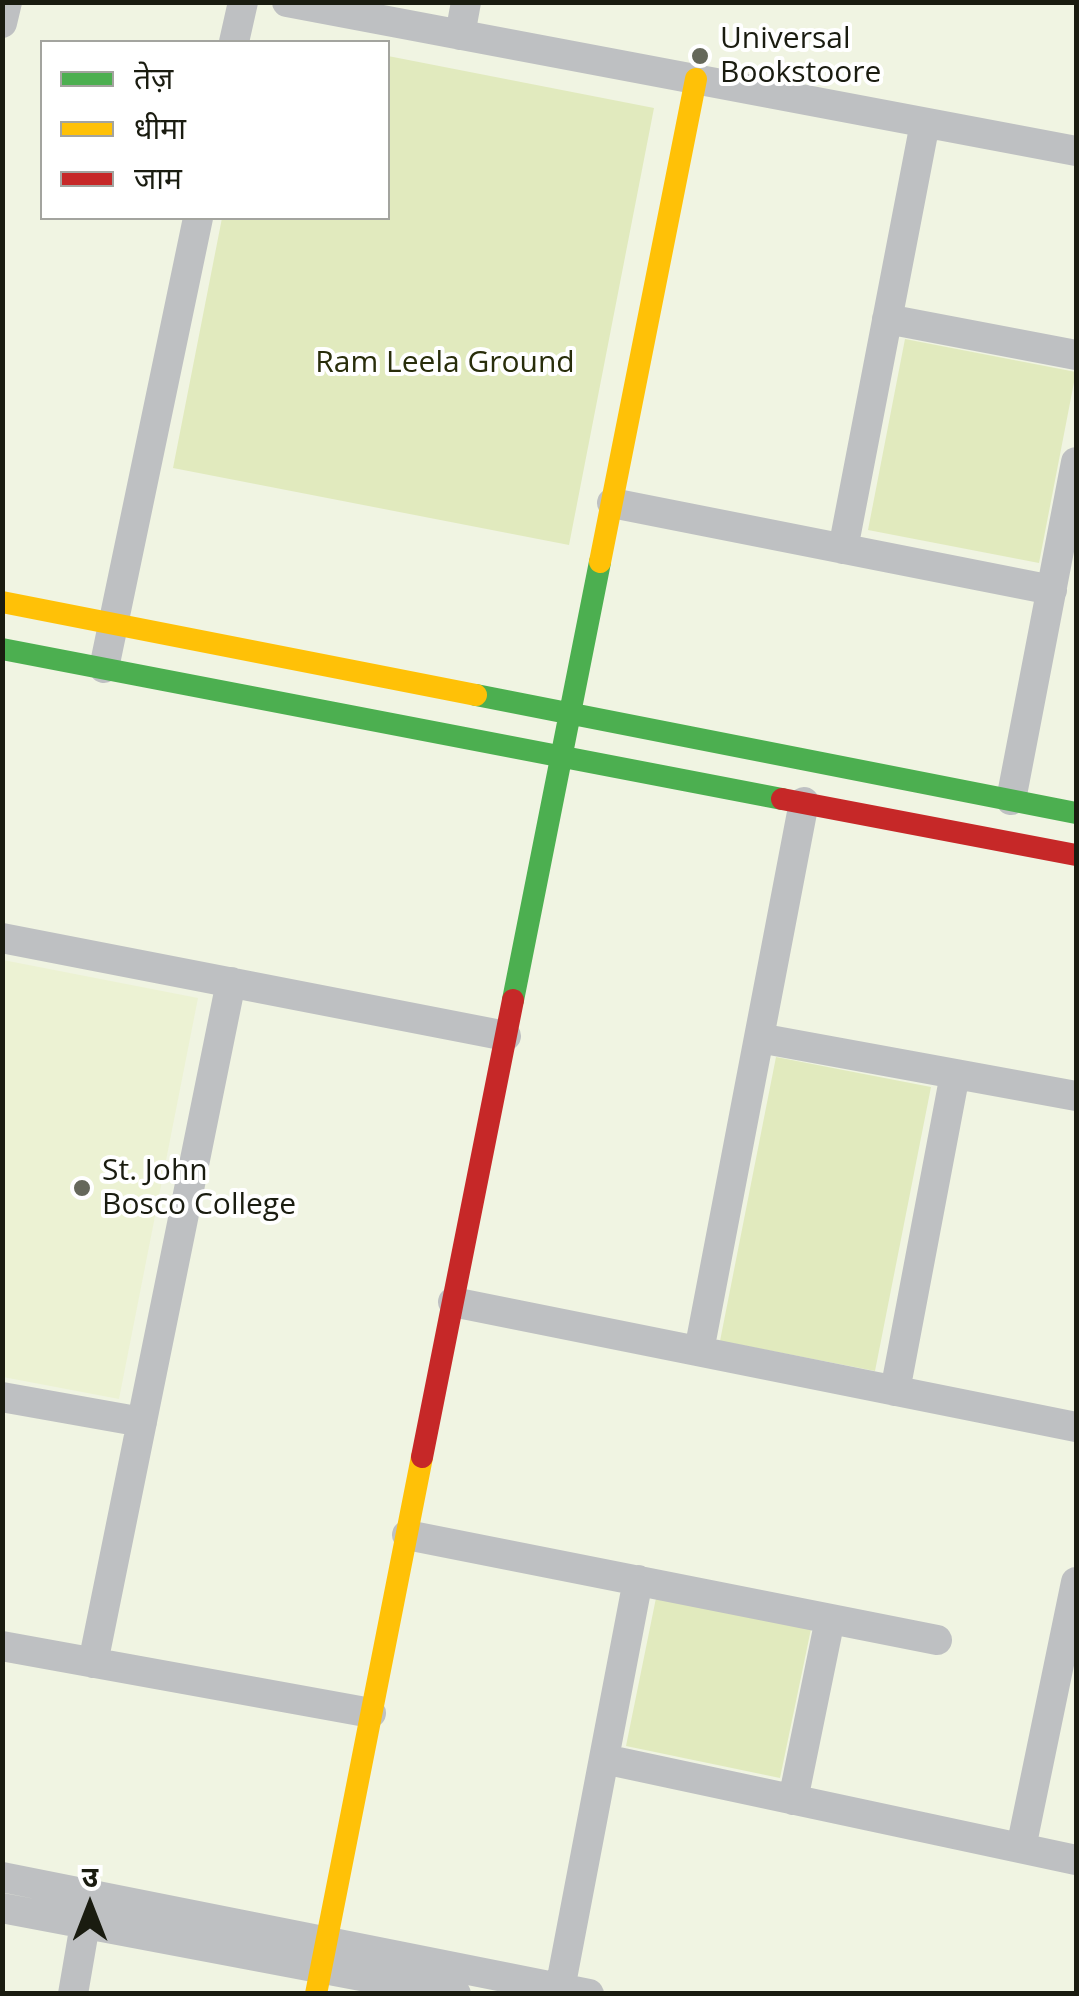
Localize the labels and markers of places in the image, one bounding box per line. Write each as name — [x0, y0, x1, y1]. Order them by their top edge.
place label: Universal Bookstoore — [720, 21, 881, 92]
marker: Universal Bookstoore — [689, 45, 711, 67]
place label: St. John Bosco College — [102, 1153, 296, 1224]
marker: St. John Bosco College — [71, 1177, 93, 1199]

